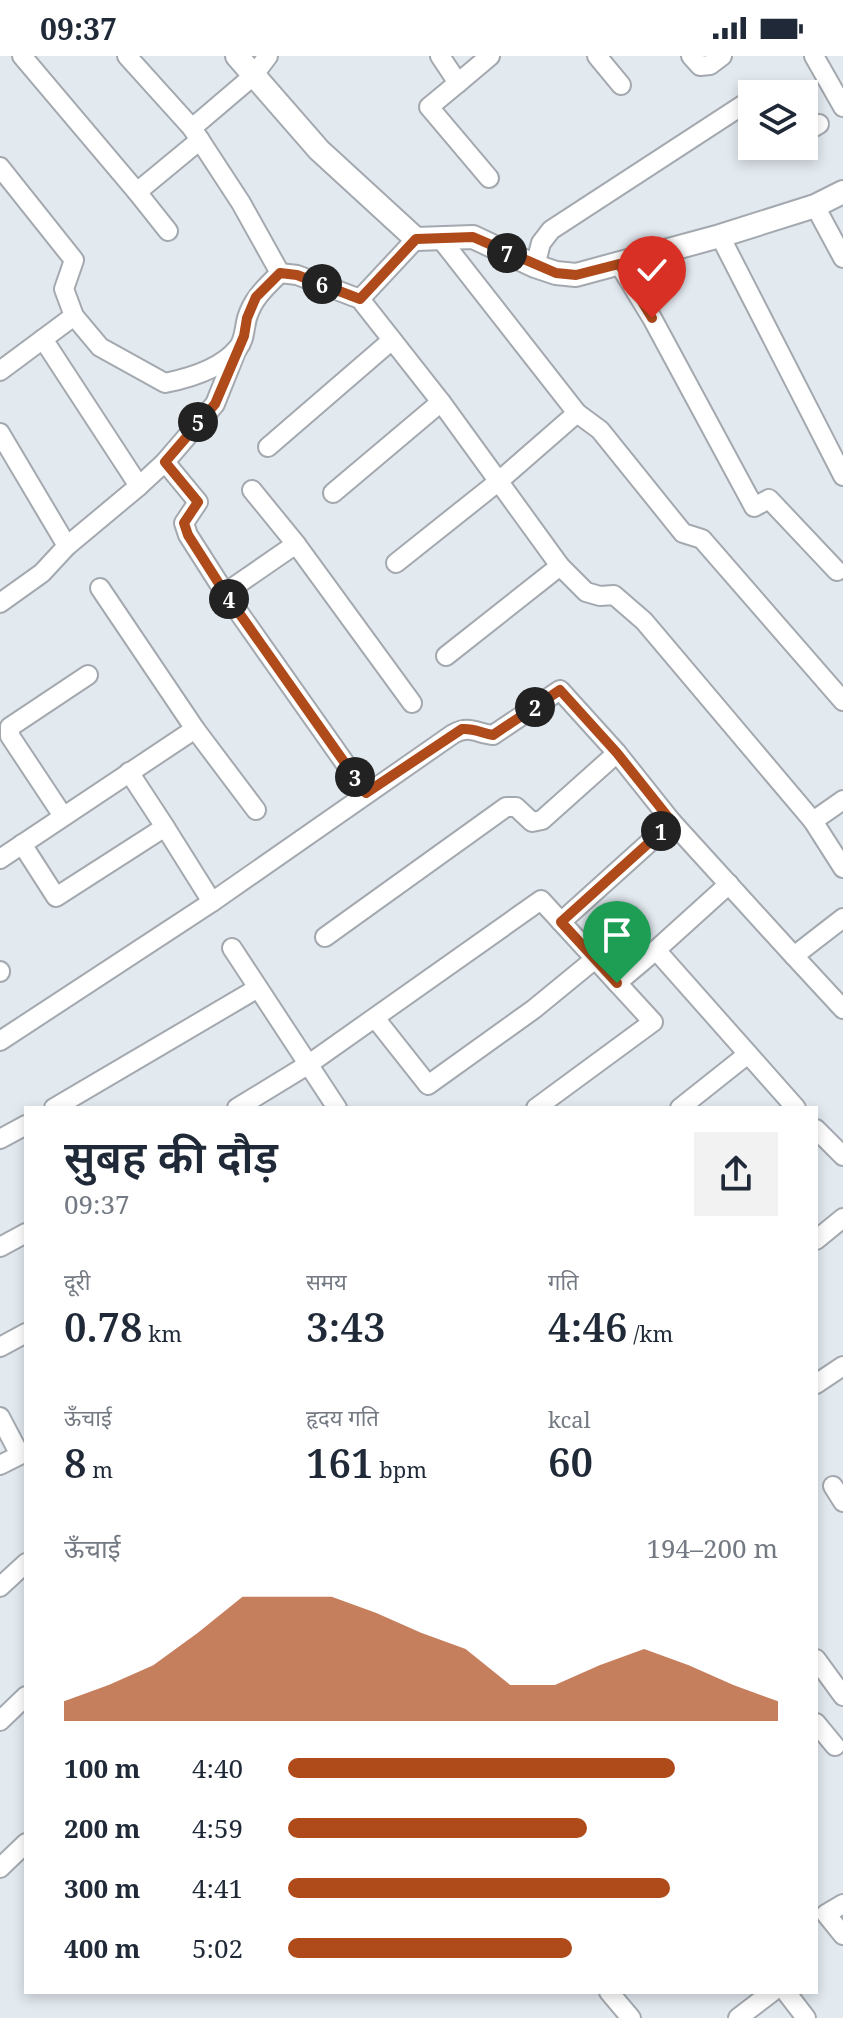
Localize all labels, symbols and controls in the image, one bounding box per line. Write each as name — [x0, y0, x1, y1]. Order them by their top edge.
text: 09:37 — [40, 8, 117, 49]
map controls — [738, 80, 818, 160]
button: layers — [738, 80, 818, 160]
pin: 7 — [487, 233, 527, 273]
pin — [618, 236, 686, 318]
text: 7 — [501, 238, 513, 268]
icon: check — [630, 248, 674, 292]
pin: 6 — [302, 264, 342, 304]
text: 6 — [316, 269, 328, 299]
pin: 5 — [178, 402, 218, 442]
text: 5 — [192, 407, 204, 437]
pin: 4 — [209, 579, 249, 619]
text: 4 — [223, 584, 235, 614]
pin: 2 — [515, 687, 555, 727]
text: 2 — [529, 692, 541, 722]
pin: 3 — [335, 757, 375, 797]
text: 3 — [349, 762, 361, 792]
pin: 1 — [641, 811, 681, 851]
text: 1 — [655, 816, 667, 846]
pin — [583, 901, 651, 983]
icon: arrive — [595, 913, 639, 957]
text: सुबह की दौड़ — [64, 1126, 278, 1186]
button: share — [694, 1132, 778, 1216]
text: 09:37 — [64, 1186, 130, 1222]
text: दूरी — [64, 1266, 90, 1296]
text: समय — [306, 1266, 347, 1296]
text: गति — [548, 1266, 579, 1296]
text: 0.78 — [64, 1299, 143, 1354]
text: 3:43 — [306, 1299, 385, 1354]
text: 4:46 — [548, 1299, 627, 1354]
text: km — [143, 1318, 182, 1348]
text: /km — [627, 1318, 673, 1348]
text: ऊँचाई — [64, 1402, 112, 1432]
text: हृदय गति — [306, 1402, 379, 1432]
text: kcal — [548, 1404, 590, 1434]
text: 60 — [548, 1434, 593, 1489]
text: 8 — [64, 1435, 87, 1490]
text: 161 — [306, 1435, 374, 1490]
text: m — [87, 1454, 113, 1484]
text: bpm — [374, 1454, 427, 1484]
text: ऊँचाई — [64, 1530, 120, 1566]
text: 194–200 m — [646, 1530, 778, 1566]
text: 100 m — [64, 1750, 140, 1786]
text: 4:40 — [192, 1750, 243, 1786]
text: 200 m — [64, 1810, 140, 1846]
text: 4:59 — [192, 1810, 243, 1846]
text: 300 m — [64, 1870, 140, 1906]
text: 4:41 — [192, 1870, 243, 1906]
text: 400 m — [64, 1930, 140, 1966]
text: 5:02 — [192, 1930, 243, 1966]

